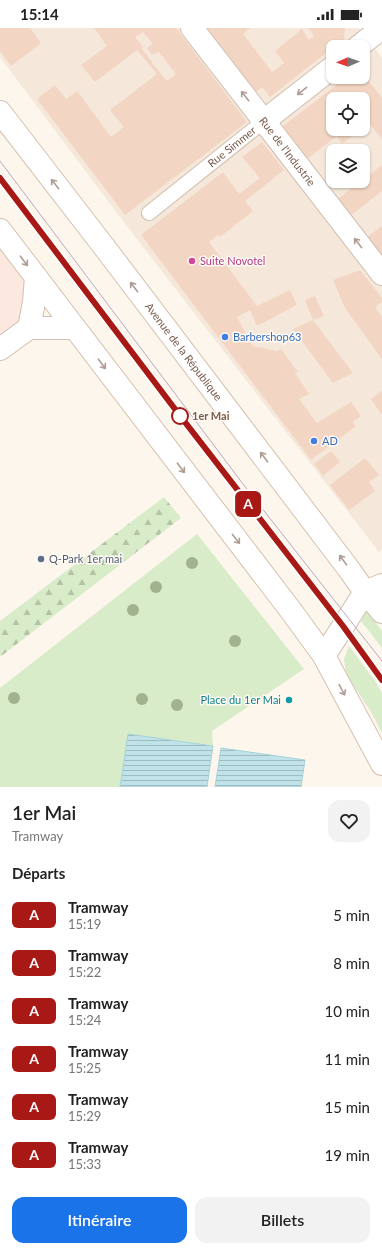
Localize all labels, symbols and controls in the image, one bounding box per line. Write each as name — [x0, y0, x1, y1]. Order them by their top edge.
text: 15:14 — [20, 5, 59, 23]
north arrow — [326, 40, 370, 84]
map controls — [326, 40, 370, 188]
one-way arrow — [297, 87, 308, 95]
one-way arrow — [240, 91, 249, 102]
button: locate — [326, 92, 370, 136]
street label: Rue de l'Industrie — [257, 114, 319, 188]
street label: Rue Simmer — [205, 123, 258, 170]
button: layers — [326, 144, 370, 188]
one-way arrow — [51, 178, 59, 189]
one-way arrow — [354, 238, 362, 249]
place label: Suite Novotel — [200, 254, 265, 267]
one-way arrow — [19, 255, 28, 266]
marker: Suite Novotel — [187, 256, 197, 266]
one-way arrow — [130, 281, 138, 292]
street label: Avenue de la République — [143, 300, 225, 403]
place label: Barbershop63 — [233, 330, 302, 343]
marker: Barbershop63 — [220, 332, 230, 342]
one-way arrow — [98, 358, 107, 369]
marker: 1er Mai — [171, 407, 189, 425]
place label: 1er Mai — [192, 409, 230, 422]
place label: AD — [322, 434, 338, 447]
marker: AD — [309, 436, 319, 446]
one-way arrow — [259, 452, 268, 463]
one-way arrow — [177, 462, 185, 473]
line badge: A — [235, 491, 261, 517]
text: A — [243, 495, 253, 512]
one-way arrow — [232, 534, 240, 545]
place label: Q-Park 1er mai — [49, 552, 122, 565]
marker: Q-Park 1er mai — [36, 554, 46, 564]
one-way arrow — [338, 555, 347, 566]
one-way arrow — [339, 684, 346, 696]
place label: Place du 1er Mai — [201, 693, 281, 706]
marker: Place du 1er Mai — [284, 695, 294, 705]
button: heart — [328, 800, 370, 842]
text: 1er Mai — [12, 801, 76, 824]
text: Tramway — [12, 828, 63, 844]
text: Départs — [12, 864, 65, 882]
text: Tramway — [68, 898, 128, 916]
text: A — [29, 906, 39, 923]
text: 5 min — [333, 906, 370, 924]
text: 15:19 — [68, 916, 101, 932]
text: Tramway — [68, 946, 128, 964]
text: A — [29, 954, 39, 971]
text: 8 min — [333, 954, 370, 972]
text: 15:22 — [68, 964, 101, 980]
text: Tramway — [68, 994, 128, 1012]
text: A — [29, 1002, 39, 1019]
text: 10 min — [324, 1002, 370, 1020]
text: 15:24 — [68, 1012, 101, 1028]
text: Tramway — [68, 1042, 128, 1060]
text: A — [29, 1050, 39, 1067]
text: 11 min — [324, 1050, 370, 1068]
text: 15:25 — [68, 1060, 101, 1076]
text: Tramway — [68, 1090, 128, 1108]
text: A — [29, 1098, 39, 1115]
text: 15 min — [324, 1098, 370, 1116]
text: 15:29 — [68, 1108, 101, 1124]
text: Tramway — [68, 1138, 128, 1156]
text: A — [29, 1146, 39, 1163]
text: 19 min — [324, 1146, 370, 1164]
text: 15:33 — [68, 1156, 101, 1172]
button: Itinéraire — [12, 1197, 187, 1243]
button: Billets — [195, 1197, 370, 1243]

